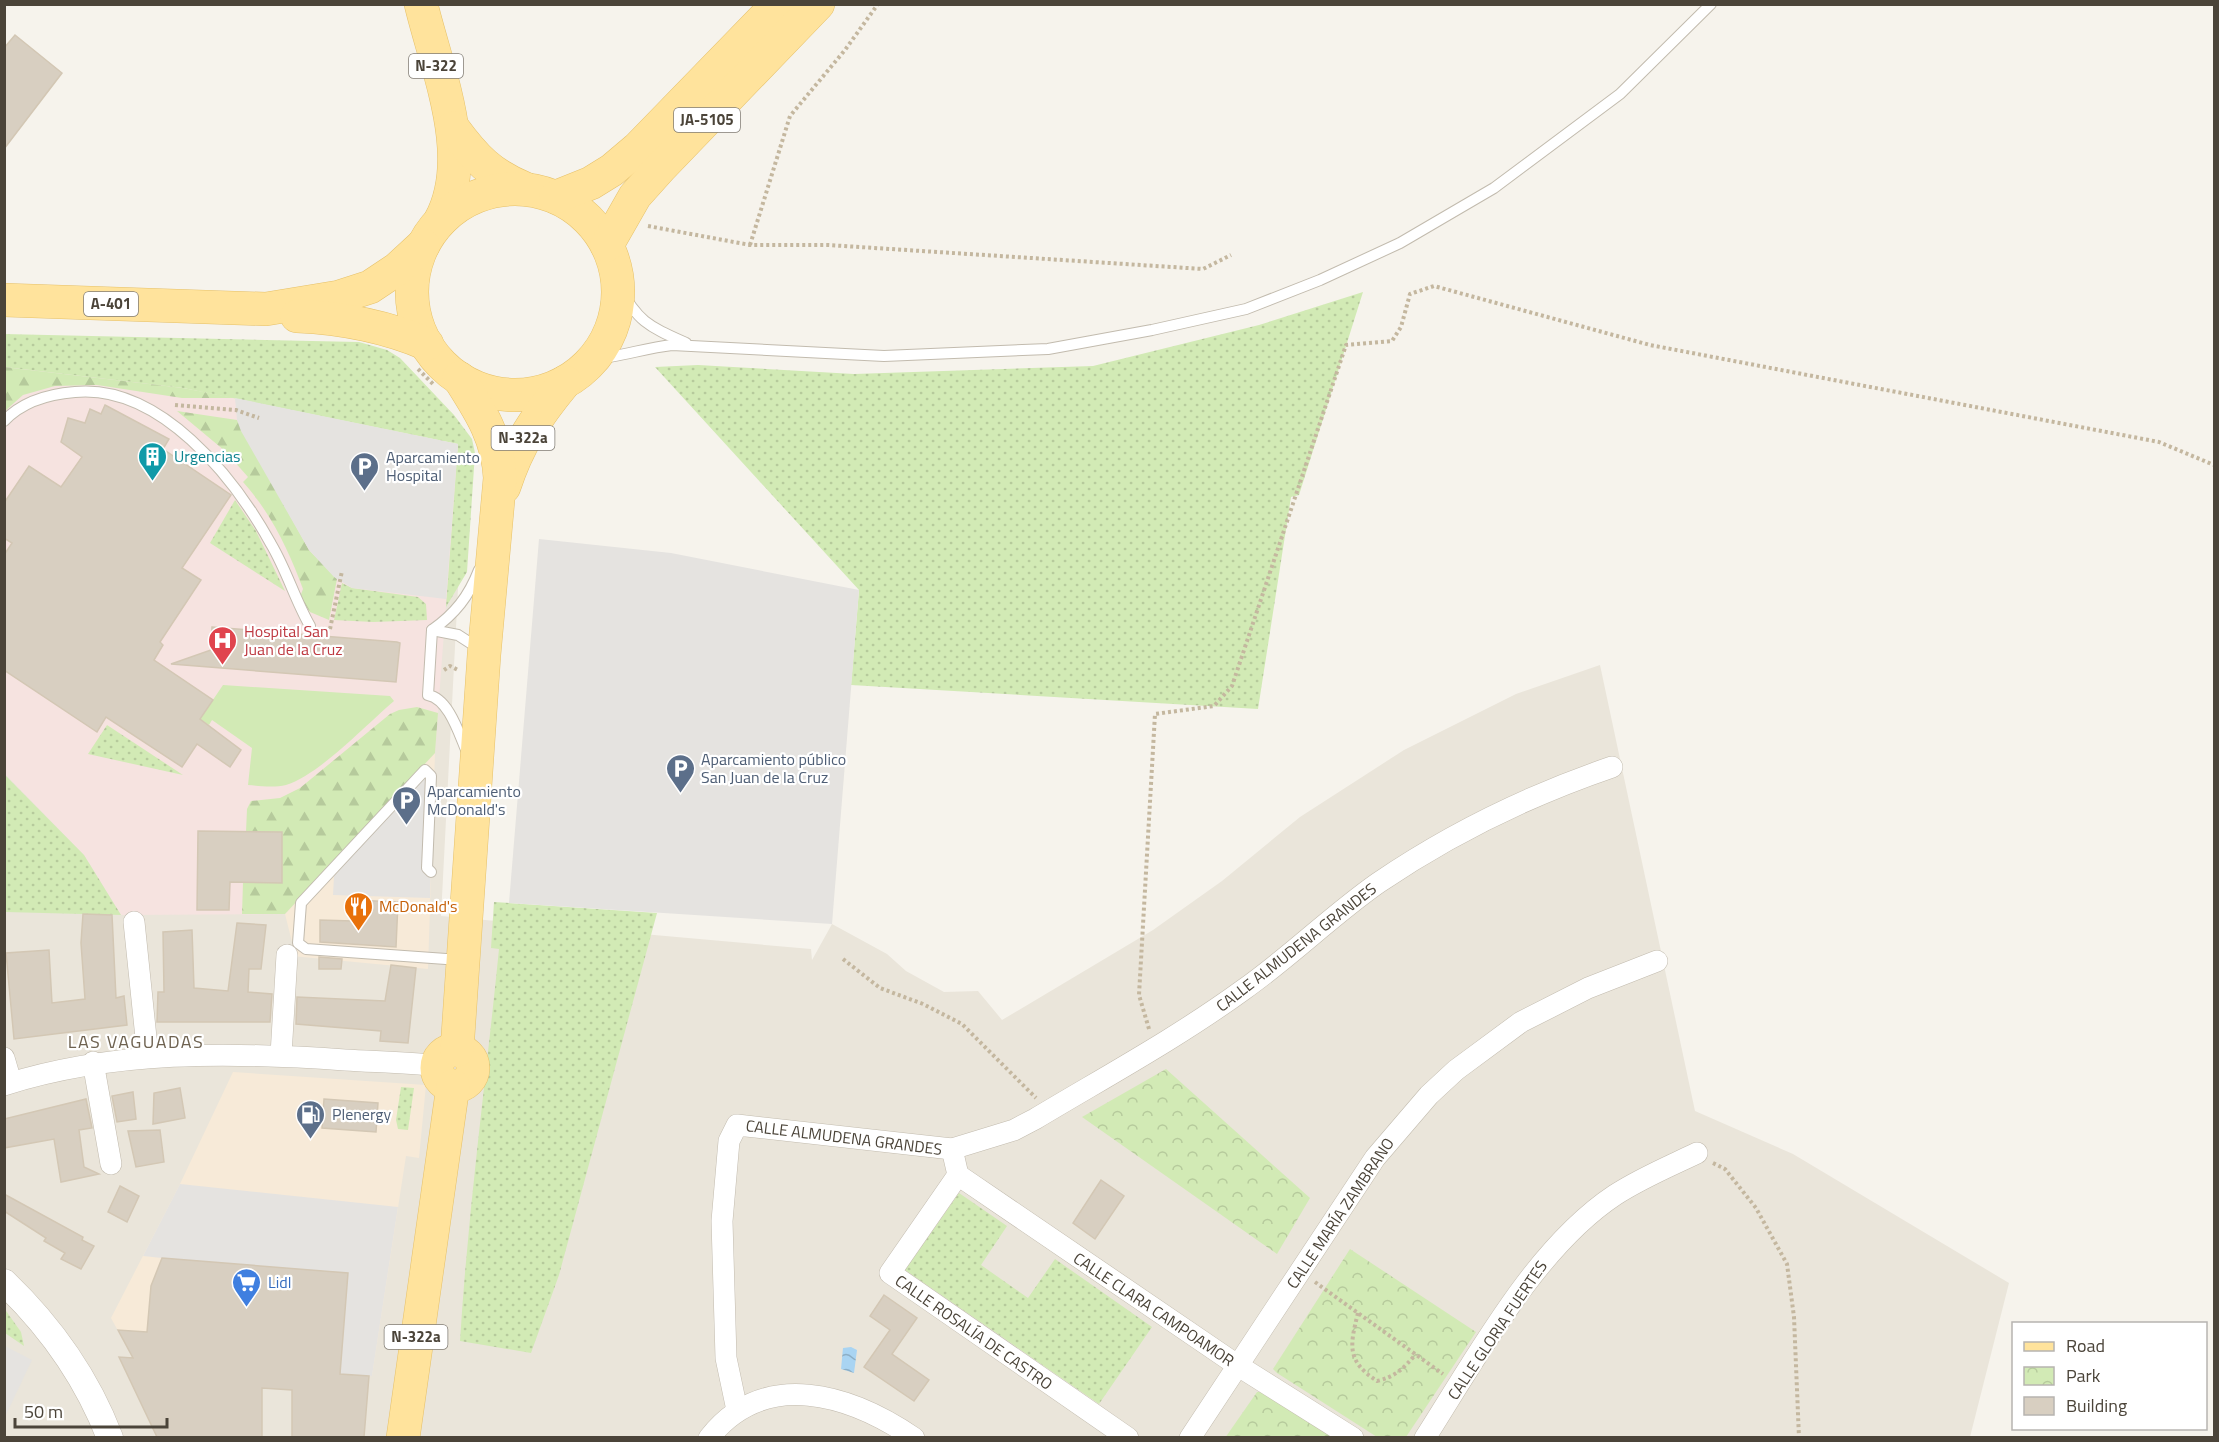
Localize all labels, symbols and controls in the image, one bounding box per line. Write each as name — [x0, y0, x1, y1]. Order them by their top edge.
road number: N-322 — [409, 54, 463, 78]
road number: JA-5105 — [674, 108, 740, 132]
road number: A-401 — [84, 292, 138, 316]
road number: N-322a — [492, 426, 554, 450]
building icon: Urgencias — [137, 440, 169, 482]
place label: Urgencias — [174, 444, 241, 468]
place label: Aparcamiento Hospital — [386, 445, 480, 487]
parking icon: Aparcamiento Hospital — [349, 450, 381, 492]
place label: Hospital San Juan de la Cruz — [244, 619, 343, 661]
hospital icon: Hospital San Juan de la Cruz — [207, 624, 239, 666]
place label: Aparcamiento público San Juan de la Cruz — [701, 747, 846, 789]
parking icon: Aparcamiento público San Juan de la Cruz — [664, 752, 696, 794]
place label: Aparcamiento McDonald's — [427, 779, 521, 821]
parking icon: Aparcamiento McDonald's — [390, 784, 422, 826]
street label: CALLE ALMUDENA GRANDES — [1211, 877, 1381, 1017]
restaurant icon: McDonald's — [342, 890, 374, 932]
place label: McDonald's — [379, 894, 458, 918]
district label: LAS VAGUADAS — [68, 1028, 204, 1055]
fuel station icon: Plenergy — [295, 1098, 327, 1140]
place label: Plenergy — [332, 1102, 392, 1126]
street label: CALLE ALMUDENA GRANDES — [744, 1113, 944, 1161]
street label: CALLE MARÍA ZAMBRANO — [1280, 1133, 1400, 1293]
street label: CALLE CLARA CAMPOAMOR — [1069, 1246, 1239, 1372]
street label: CALLE GLORIA FUERTES — [1441, 1255, 1553, 1405]
supermarket icon: Lidl — [231, 1266, 263, 1308]
street label: CALLE ROSALÍA DE CASTRO — [890, 1268, 1058, 1396]
place label: Lidl — [268, 1270, 291, 1294]
legend — [2012, 1322, 2207, 1430]
road number: N-322a — [384, 1325, 448, 1349]
text: Road — [2066, 1332, 2105, 1359]
text: Park — [2066, 1362, 2101, 1389]
scale bar — [15, 1391, 166, 1429]
text: Building — [2066, 1392, 2127, 1419]
text: 50 m — [24, 1398, 63, 1425]

